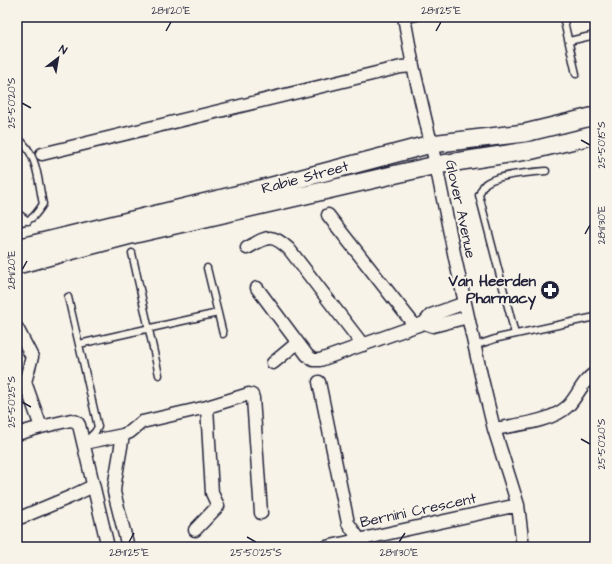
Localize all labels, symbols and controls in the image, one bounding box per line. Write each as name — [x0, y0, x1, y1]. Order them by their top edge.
text: 28°11'20"E — [152, 4, 191, 18]
text: 28°11'25"E — [421, 4, 461, 18]
north arrow — [38, 38, 78, 78]
text: N — [56, 42, 70, 58]
text: 25°50'20"S — [5, 77, 19, 128]
text: 25°50'15"S — [595, 121, 609, 169]
street label: Rabie Street — [259, 156, 351, 199]
street label: Glover Avenue — [440, 158, 481, 260]
text: 28°11'30"E — [595, 206, 609, 244]
text: 28°11'20"E — [5, 250, 19, 289]
place label: Van Heerden Pharmacy — [448, 271, 537, 310]
pharmacy icon: Van Heerden Pharmacy — [539, 279, 561, 301]
text: 25°50'25"S — [5, 376, 19, 428]
text: 25°50'20"S — [595, 418, 609, 469]
street label: Bernini Crescent — [358, 488, 478, 533]
text: 28°11'25"E — [109, 546, 149, 560]
text: 25°50'25"S — [230, 546, 282, 560]
text: 28°11'30"E — [380, 546, 418, 560]

